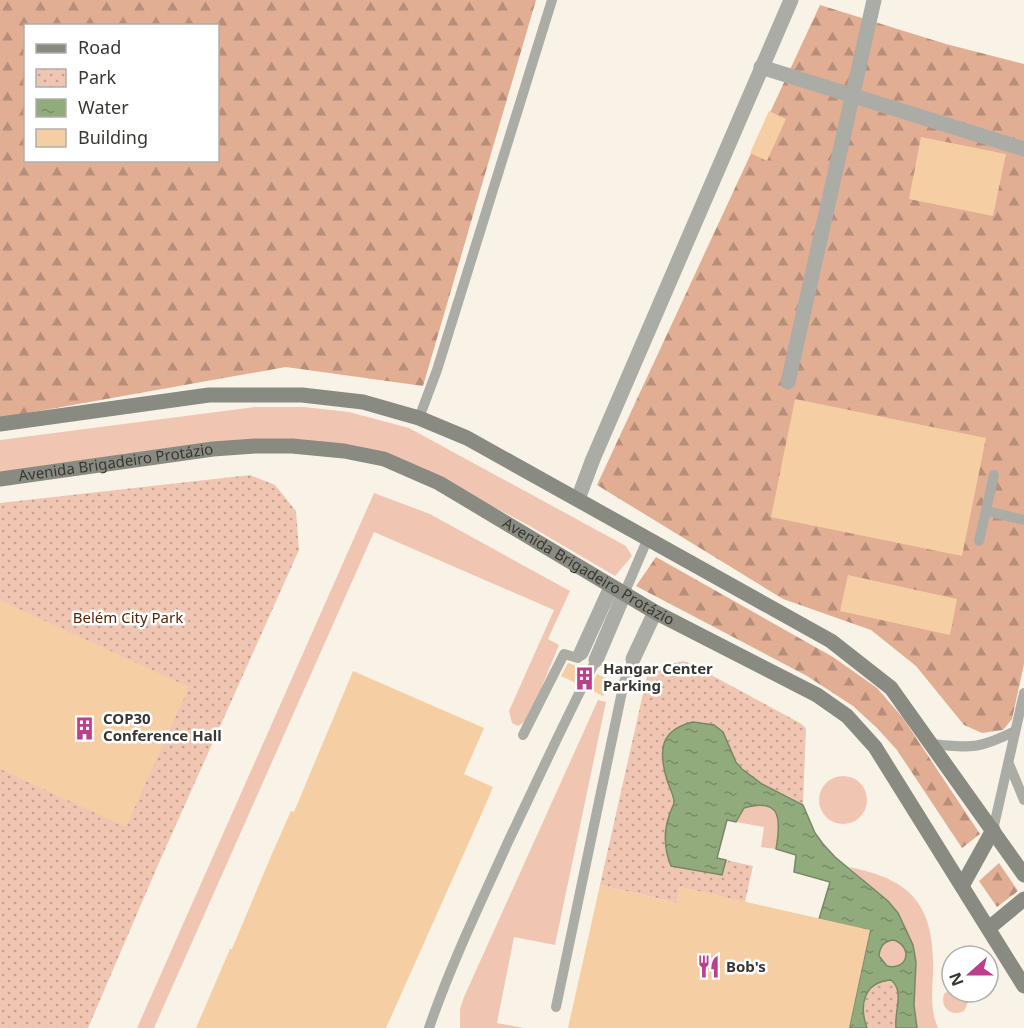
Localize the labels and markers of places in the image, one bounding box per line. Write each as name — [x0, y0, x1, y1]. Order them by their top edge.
place label: Hangar Center Parking — [603, 658, 713, 695]
building icon: Hangar Center Parking — [572, 665, 598, 691]
place label: COP30 Conference Hall — [103, 708, 222, 745]
building icon: COP30 Conference Hall — [72, 715, 98, 741]
restaurant icon: Bob's — [695, 954, 721, 980]
place label: Bob's — [726, 956, 766, 976]

